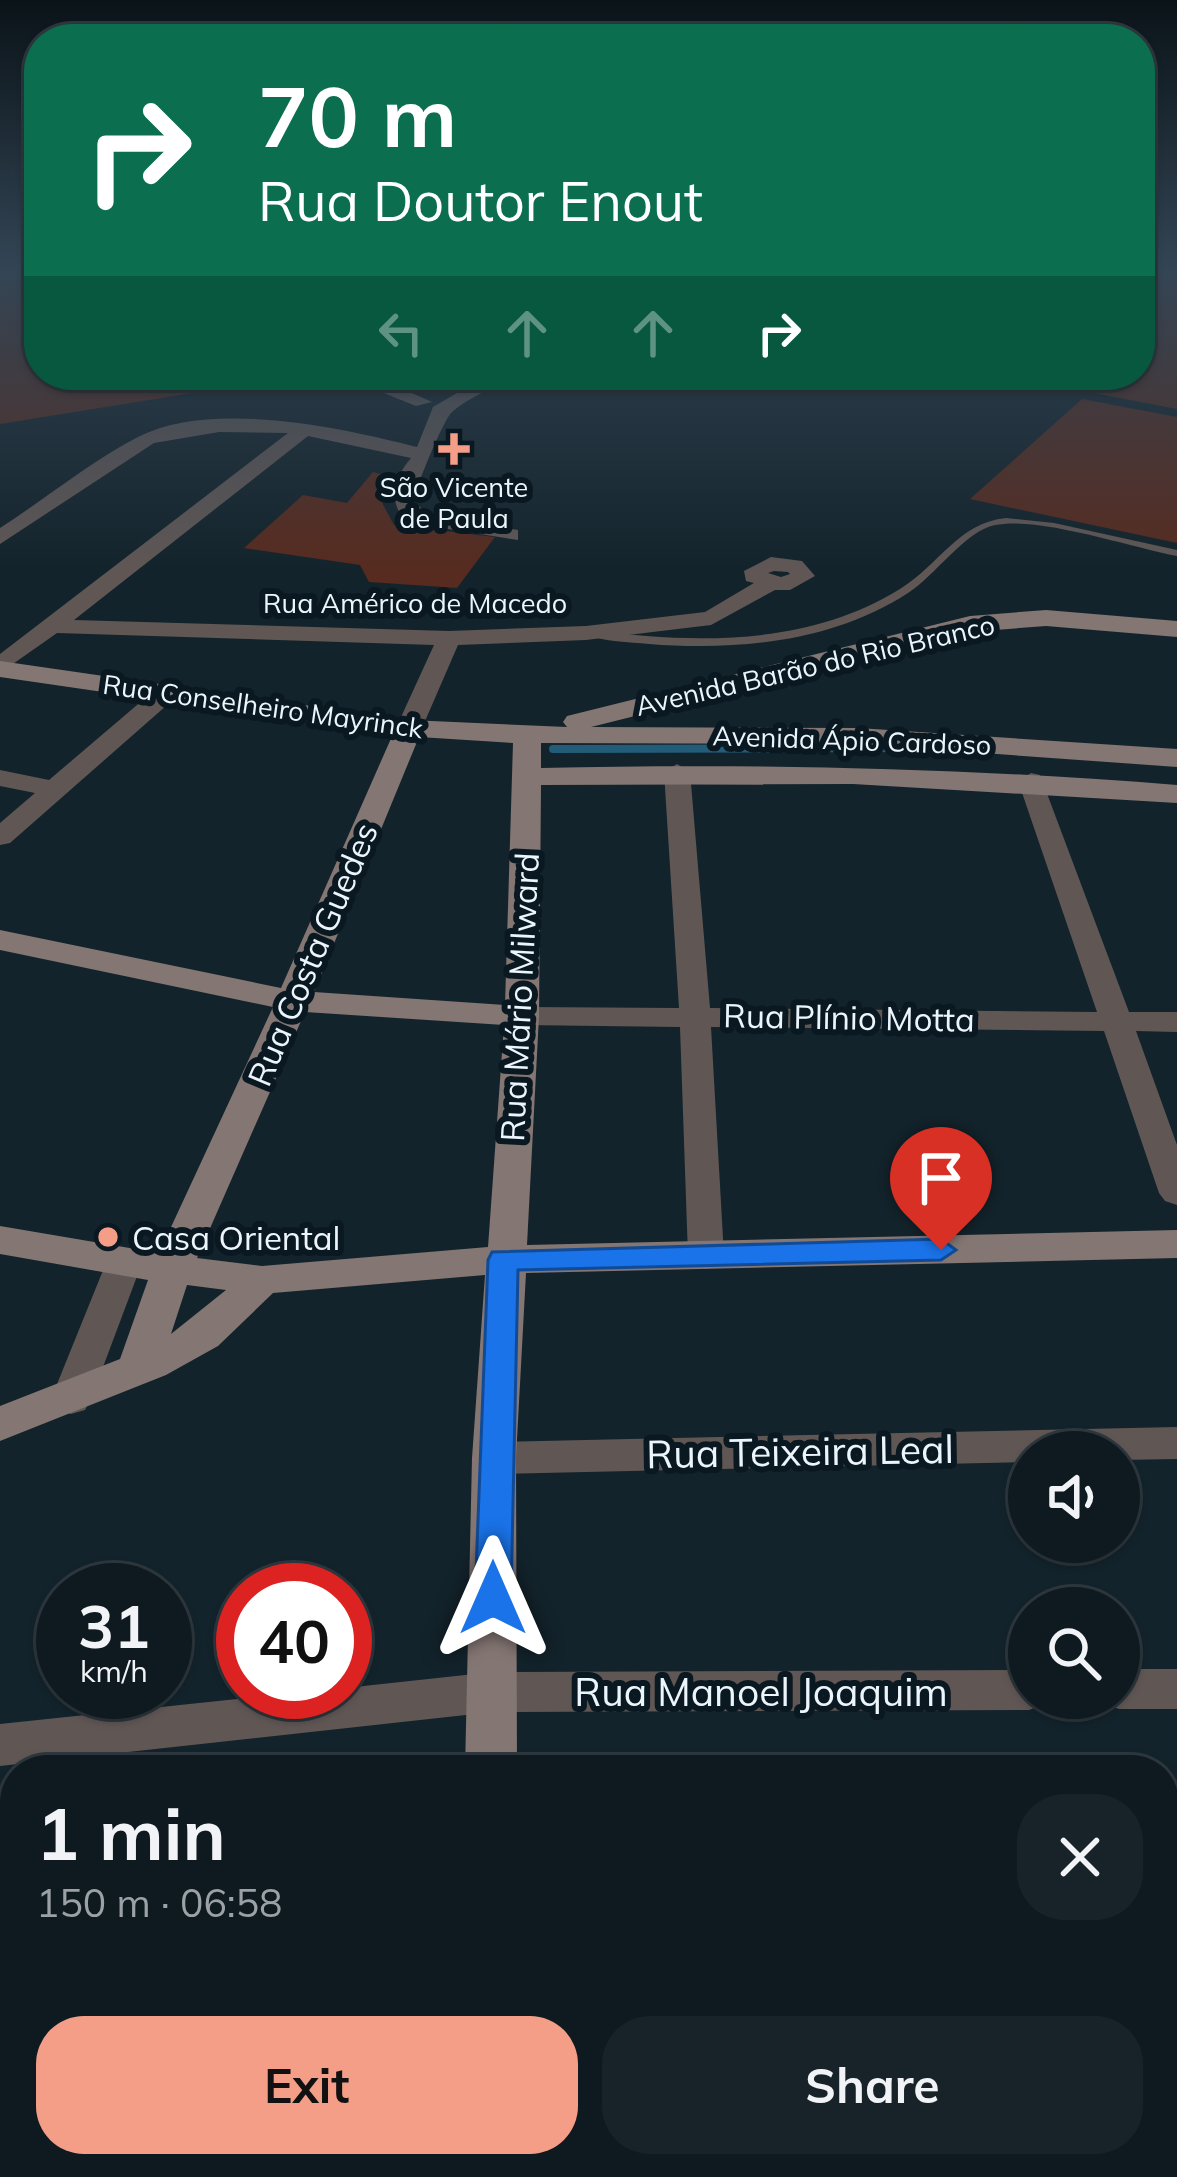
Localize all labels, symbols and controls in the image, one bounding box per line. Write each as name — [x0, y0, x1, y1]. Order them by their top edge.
text: 70 m — [258, 63, 457, 168]
icon: right — [60, 72, 216, 228]
text: Rua Doutor Enout — [258, 167, 703, 235]
icon: left — [368, 300, 434, 366]
icon: ahead — [494, 300, 560, 366]
icon: ahead — [620, 300, 686, 366]
icon: right — [746, 300, 812, 366]
marker: São Vicente de Paula — [438, 433, 470, 465]
place label: São Vicente de Paula — [380, 470, 528, 535]
street label: Rua Américo de Macedo — [263, 586, 567, 620]
street label: Avenida Barão do Rio Branco — [632, 607, 998, 723]
street label: Rua Conselheiro Mayrinck — [101, 667, 426, 745]
street label: Avenida Ápio Cardoso — [712, 718, 992, 762]
street label: Rua Costa Guedes — [238, 816, 386, 1092]
street label: Rua Mário Milward — [491, 851, 547, 1143]
street label: Rua Plínio Motta — [723, 994, 975, 1040]
pin — [890, 1127, 992, 1250]
icon: arrive — [908, 1145, 974, 1211]
place label: Casa Oriental — [132, 1217, 340, 1258]
marker: Casa Oriental — [95, 1224, 121, 1250]
street label: Rua Teixeira Leal — [646, 1424, 954, 1478]
map controls — [1008, 1431, 1140, 1719]
button: sound — [1008, 1431, 1140, 1563]
position arrow — [430, 1535, 556, 1661]
speed limit sign: 40 — [216, 1563, 372, 1719]
button: search — [1008, 1587, 1140, 1719]
text: 31 — [78, 1588, 150, 1663]
text: km/h — [80, 1652, 148, 1690]
street label: Rua Manoel Joaquim — [574, 1667, 948, 1716]
text: 1 min — [36, 1788, 226, 1878]
button: close — [1017, 1794, 1143, 1920]
text: 150 m · 06:58 — [36, 1878, 282, 1927]
button: Exit — [36, 2016, 578, 2154]
button: Share — [602, 2016, 1143, 2154]

